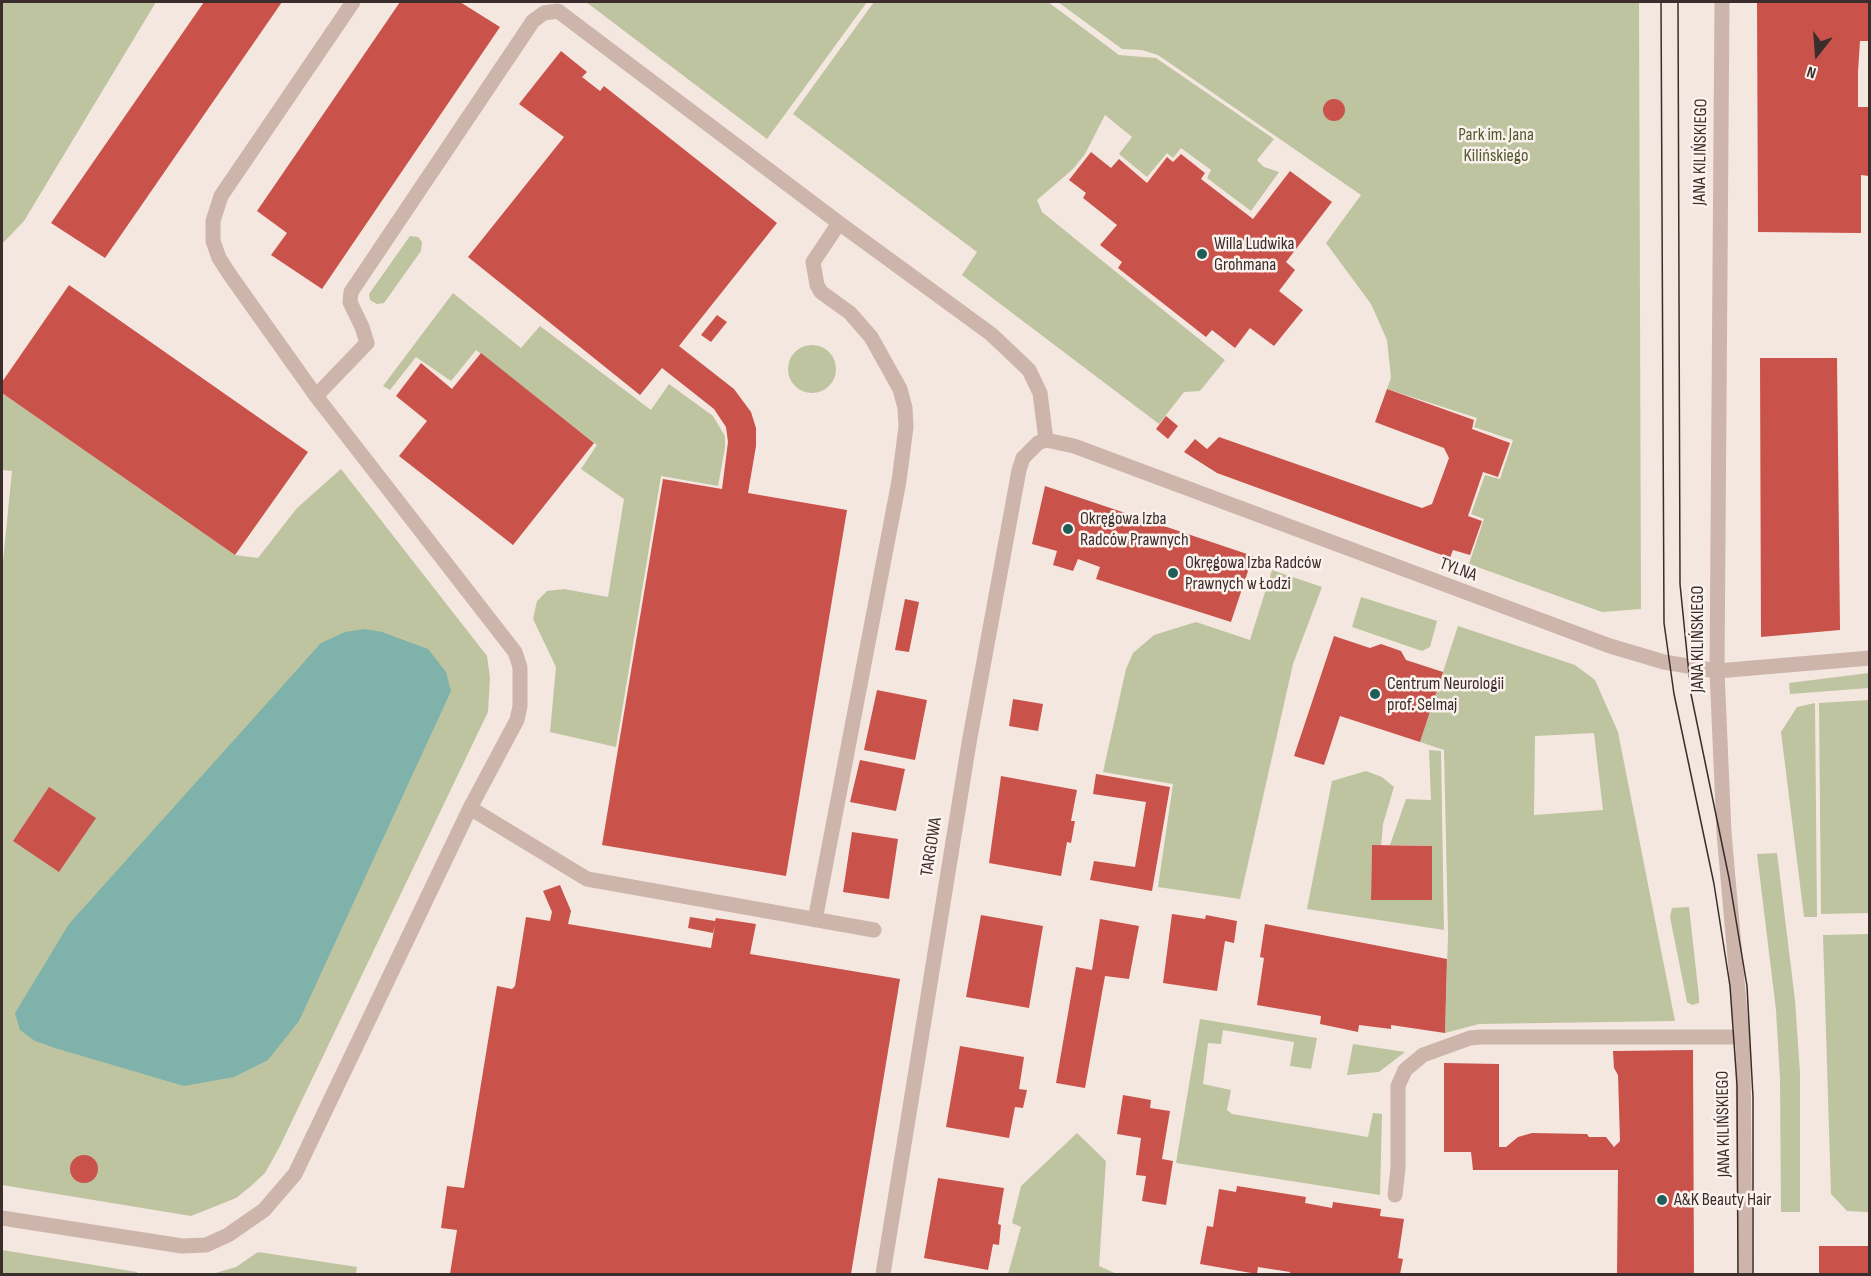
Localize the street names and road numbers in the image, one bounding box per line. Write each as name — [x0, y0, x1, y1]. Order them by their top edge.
street label: JANA KILIŃSKIEGO — [1689, 98, 1713, 206]
street label: TYLNA — [1436, 553, 1480, 587]
street label: JANA KILIŃSKIEGO — [1687, 586, 1709, 692]
street label: TARGOWA — [917, 816, 947, 878]
street label: JANA KILIŃSKIEGO — [1712, 1070, 1736, 1178]

